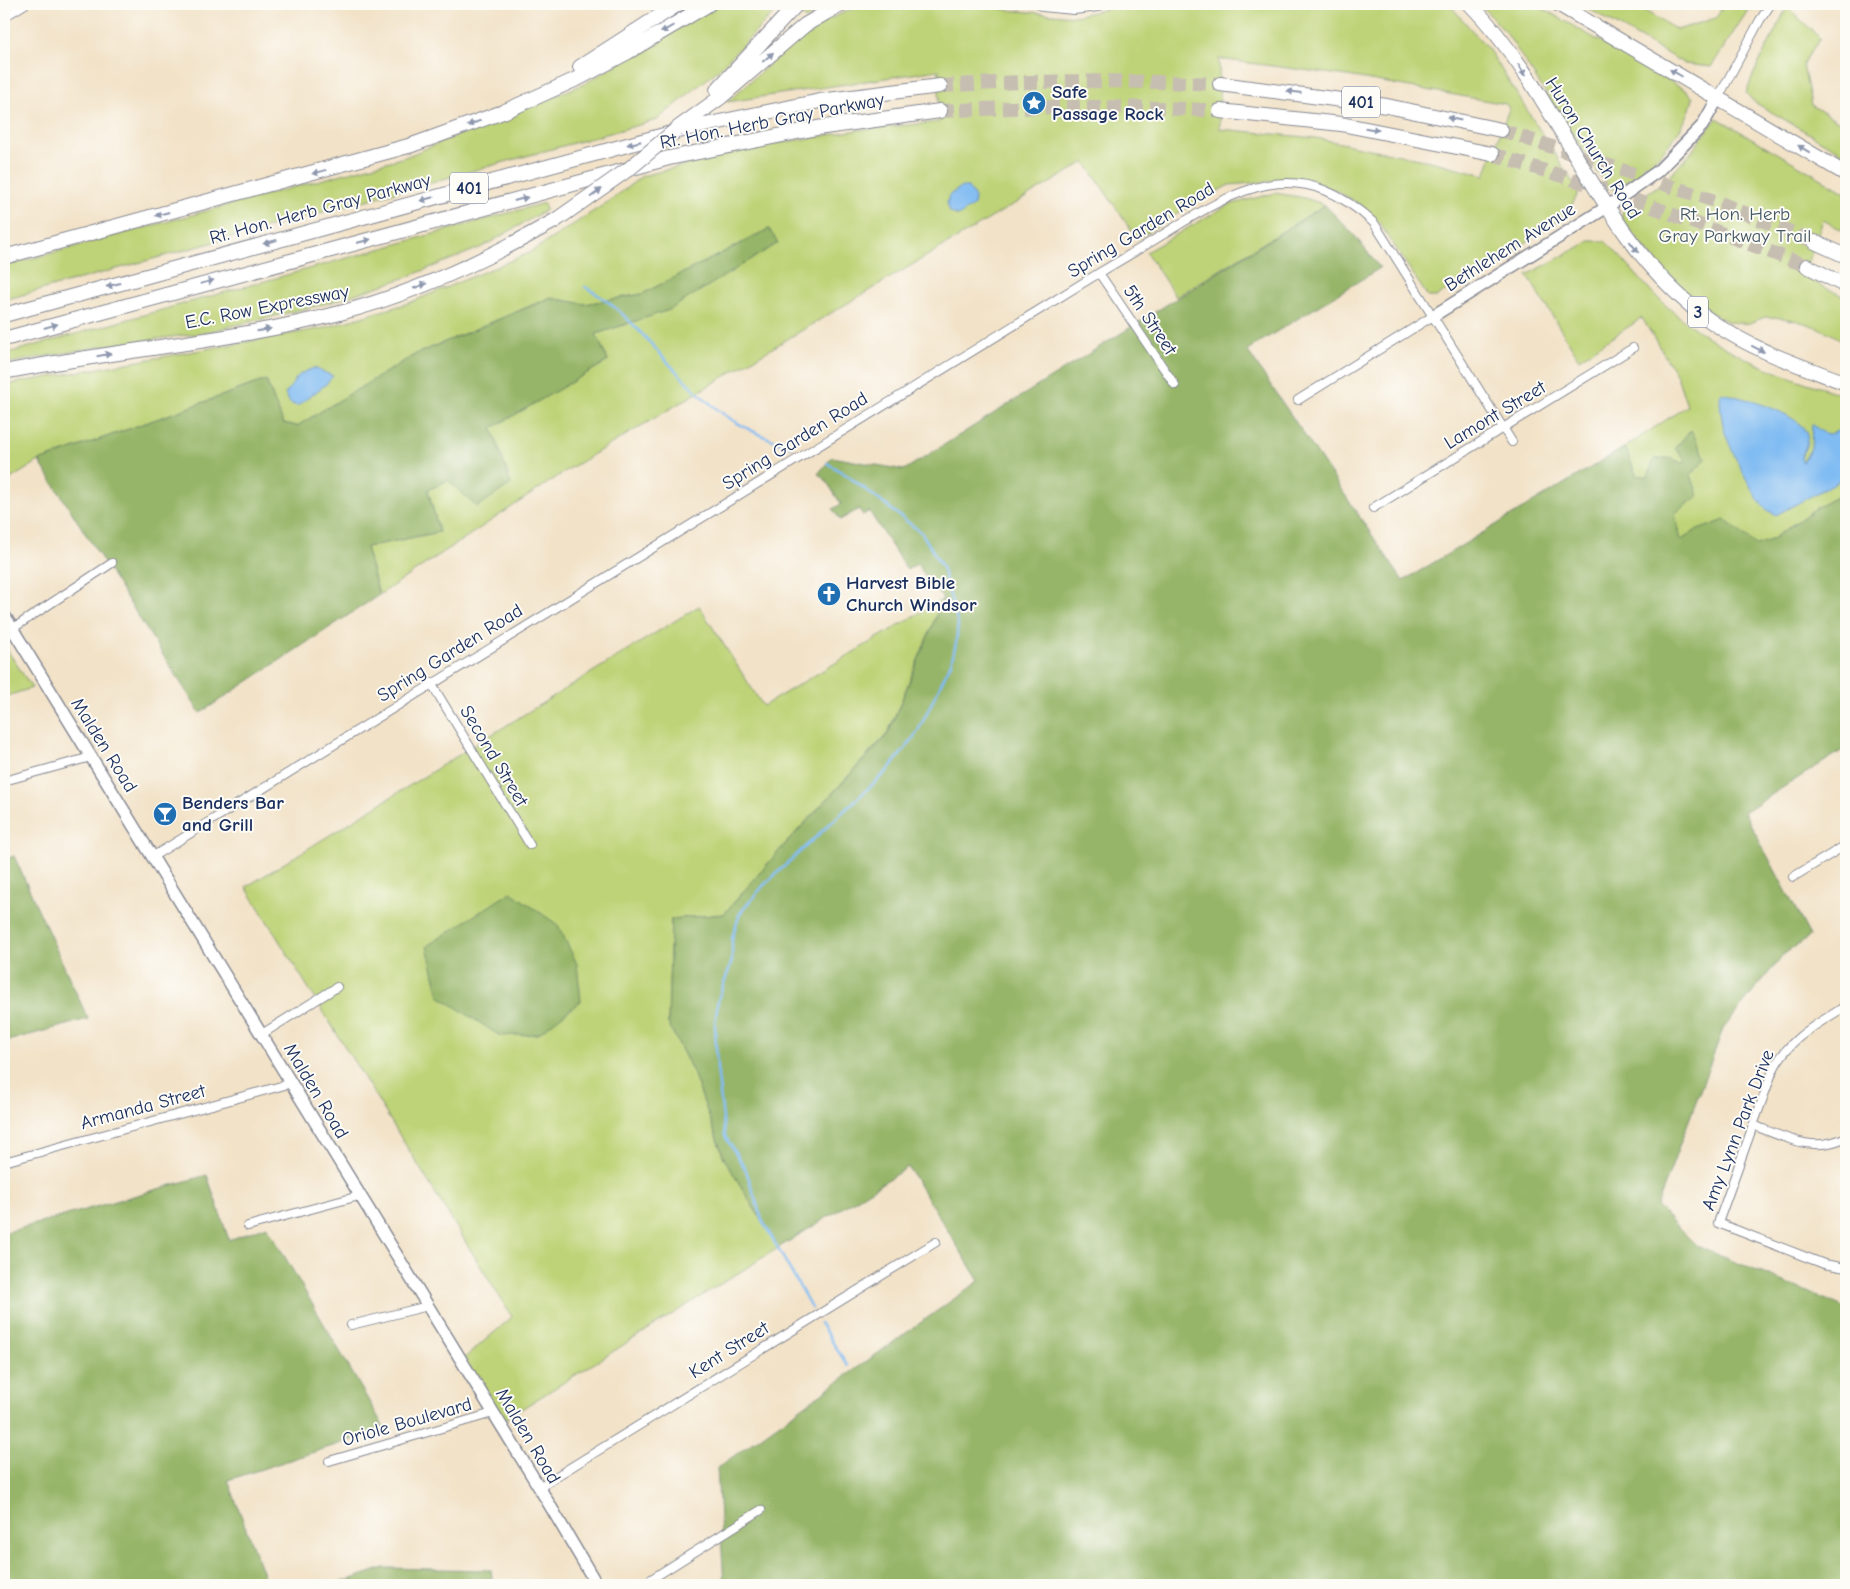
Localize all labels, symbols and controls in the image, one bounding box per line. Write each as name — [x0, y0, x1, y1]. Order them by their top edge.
one-way arrow — [660, 25, 674, 34]
one-way arrow — [761, 51, 773, 63]
one-way arrow — [1518, 63, 1527, 76]
one-way arrow — [1670, 69, 1683, 78]
street label: Huron Church Road — [1541, 73, 1645, 223]
place label: Safe Passage Rock — [1052, 81, 1164, 125]
road number: 401 — [1342, 86, 1380, 118]
street label: Rt. Hon. Herb Gray Parkway — [658, 88, 886, 154]
one-way arrow — [1285, 88, 1301, 96]
place icon: Safe Passage Rock — [1021, 90, 1047, 116]
one-way arrow — [1446, 115, 1461, 123]
one-way arrow — [466, 119, 481, 127]
one-way arrow — [1365, 126, 1381, 134]
one-way arrow — [627, 139, 642, 147]
one-way arrow — [1797, 145, 1812, 153]
one-way arrow — [311, 168, 327, 176]
street label: Rt. Hon. Herb Gray Parkway — [207, 169, 433, 249]
road number: 401 — [450, 172, 488, 204]
street label: Spring Garden Road — [1064, 178, 1218, 282]
one-way arrow — [589, 188, 603, 198]
one-way arrow — [514, 195, 529, 203]
one-way arrow — [419, 196, 434, 204]
street label: Bethlehem Avenue — [1440, 198, 1580, 296]
park label: Rt. Hon. Herb Gray Parkway Trail — [1659, 203, 1811, 247]
one-way arrow — [155, 211, 170, 219]
one-way arrow — [357, 236, 372, 244]
one-way arrow — [263, 238, 278, 246]
one-way arrow — [1629, 240, 1639, 254]
one-way arrow — [200, 278, 215, 286]
street label: E.C. Row Expressway — [183, 280, 351, 334]
one-way arrow — [106, 281, 121, 289]
street label: 5th Street — [1119, 281, 1182, 360]
one-way arrow — [413, 282, 428, 289]
road number: 3 — [1688, 296, 1708, 328]
one-way arrow — [43, 322, 58, 330]
one-way arrow — [257, 326, 272, 334]
one-way arrow — [1751, 346, 1765, 354]
one-way arrow — [96, 350, 112, 358]
street label: Lamont Street — [1440, 376, 1550, 454]
street label: Spring Garden Road — [718, 387, 872, 495]
place label: Harvest Bible Church Windsor — [846, 572, 977, 616]
church icon: Harvest Bible Church Windsor — [816, 581, 842, 607]
street label: Spring Garden Road — [373, 599, 527, 707]
street label: Malden Road — [66, 694, 142, 796]
street label: Second Street — [455, 702, 533, 811]
place label: Benders Bar and Grill — [182, 792, 284, 836]
bar icon: Benders Bar and Grill — [152, 801, 178, 827]
street label: Malden Road — [279, 1039, 353, 1143]
street label: Amy Lynn Park Drive — [1697, 1046, 1779, 1214]
street label: Armanda Street — [78, 1080, 208, 1134]
street label: Kent Street — [685, 1317, 773, 1383]
street label: Malden Road — [491, 1384, 565, 1488]
street label: Oriole Boulevard — [340, 1393, 474, 1451]

